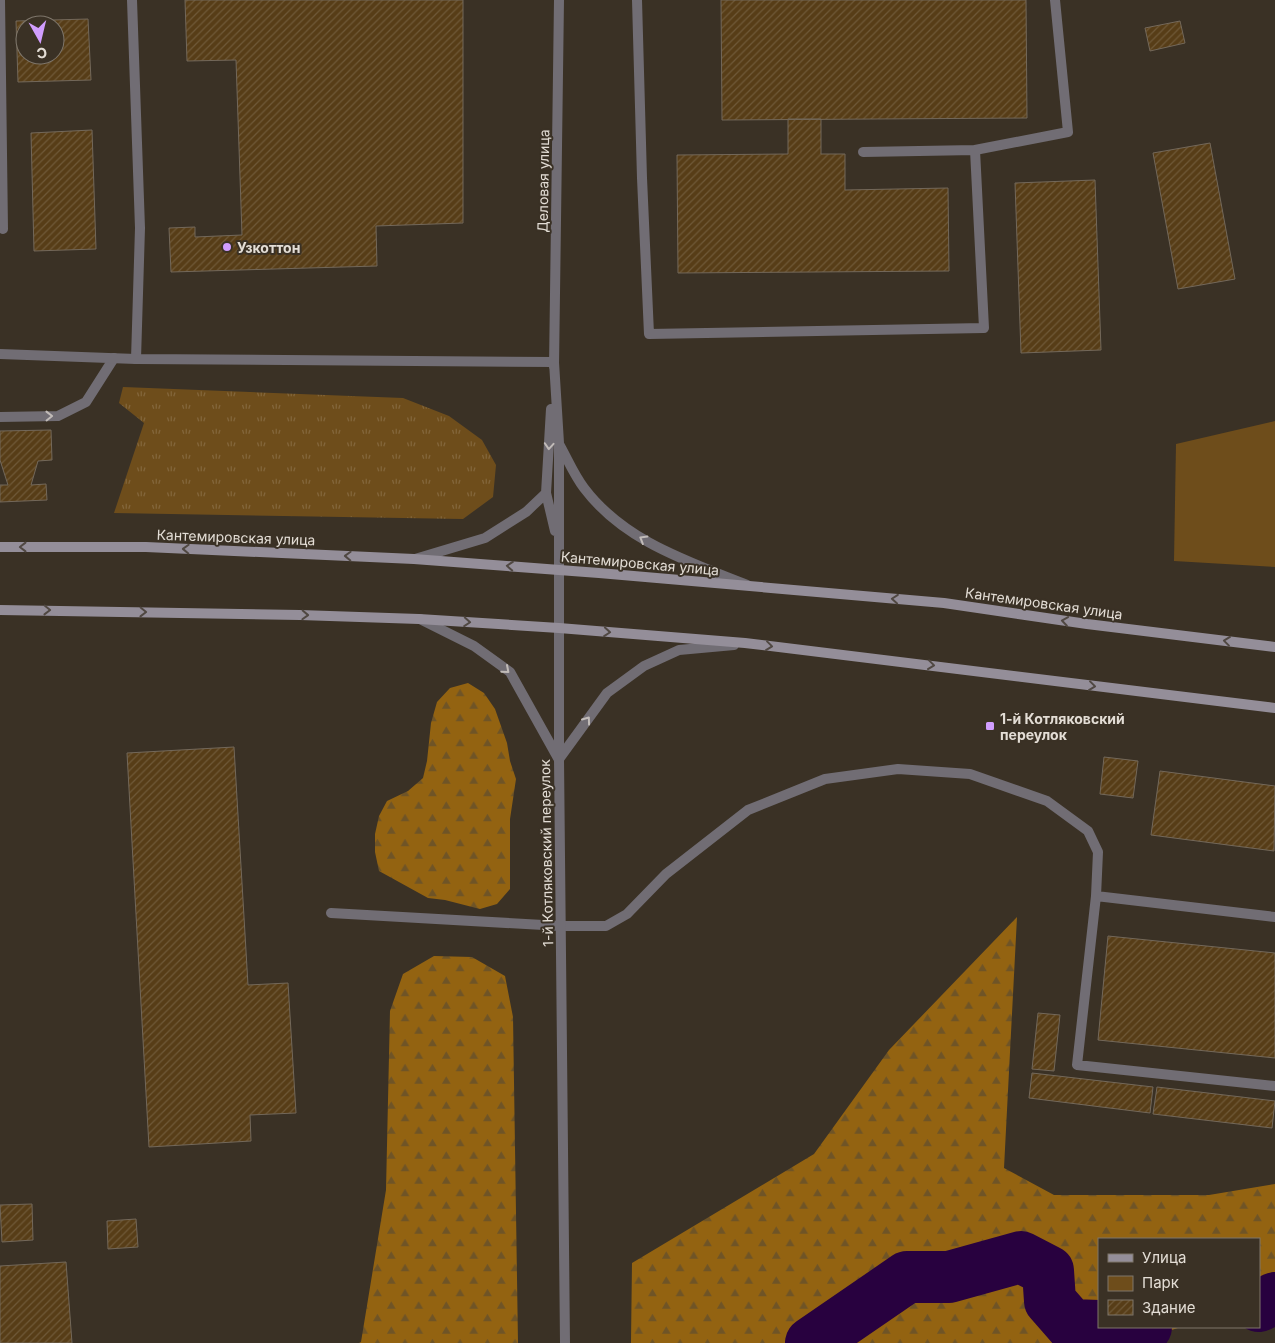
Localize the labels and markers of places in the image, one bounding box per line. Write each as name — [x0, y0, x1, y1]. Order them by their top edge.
place label: Узкоттон — [237, 239, 300, 256]
marker: Узкоттон — [221, 241, 233, 253]
place label: 1-й Котляковский переулок — [1000, 710, 1125, 743]
marker: 1-й Котляковский переулок — [984, 720, 996, 732]

